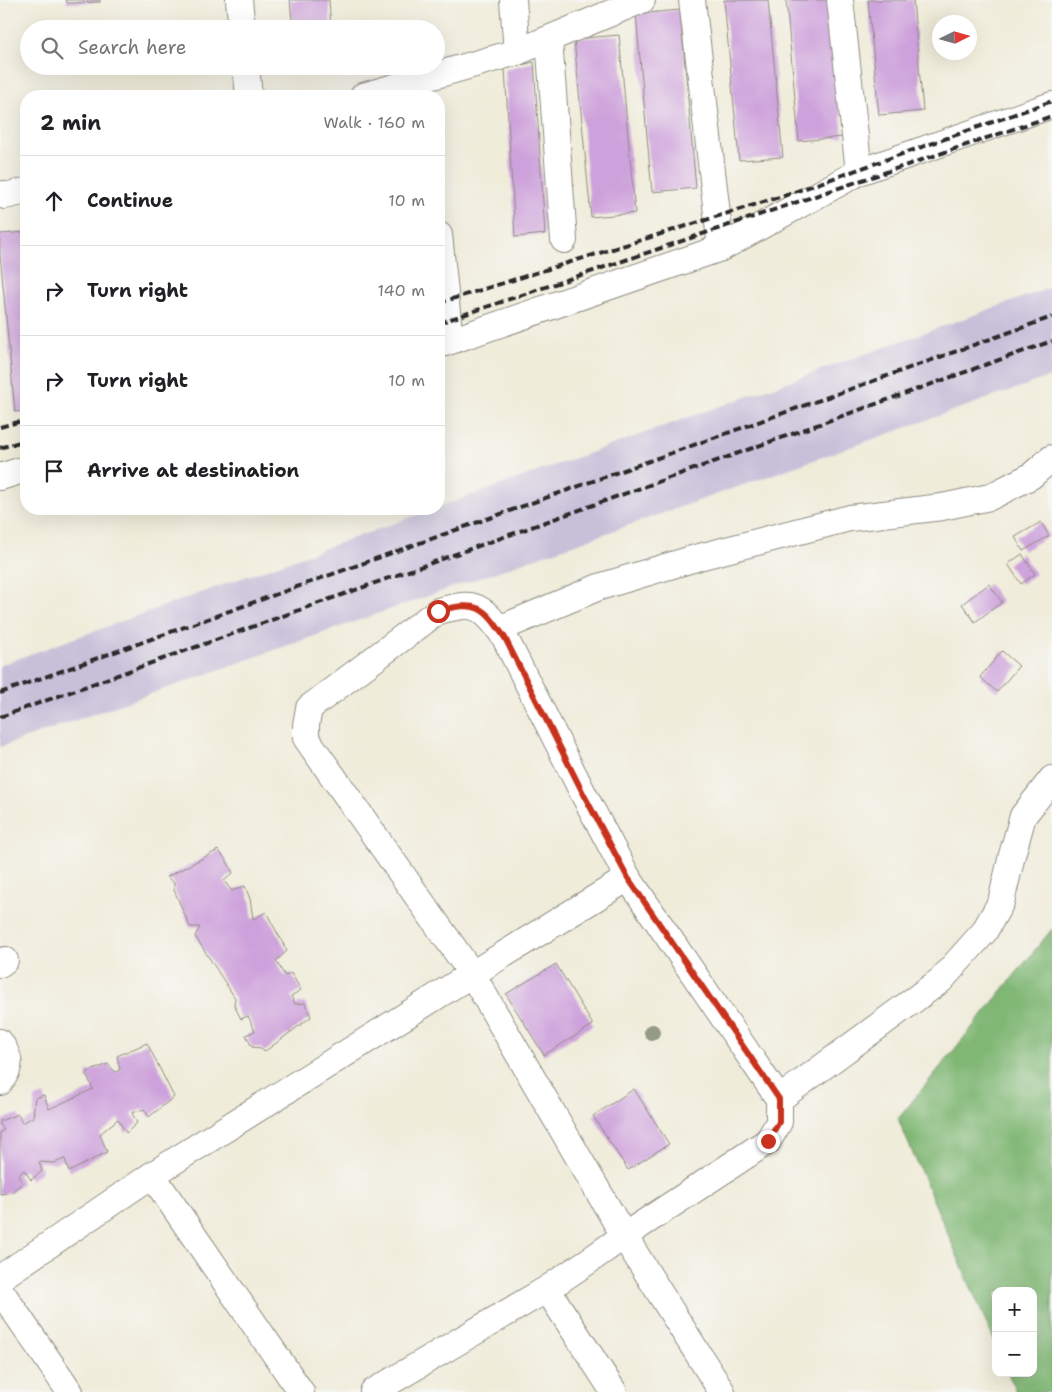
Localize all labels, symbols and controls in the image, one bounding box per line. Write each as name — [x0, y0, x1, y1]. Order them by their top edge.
north arrow — [932, 15, 977, 60]
search box — [20, 20, 445, 75]
icon: search — [38, 34, 66, 62]
text: Search here — [78, 35, 187, 60]
text: 2 min — [40, 109, 101, 137]
text: Walk · 160 m — [324, 112, 425, 133]
icon: ahead — [40, 187, 68, 215]
text: Continue — [87, 188, 173, 213]
text: 10 m — [388, 190, 425, 211]
icon: right — [40, 277, 68, 305]
text: Turn right — [87, 278, 188, 303]
text: 140 m — [378, 280, 425, 301]
icon: right — [40, 367, 68, 395]
text: Turn right — [87, 368, 188, 393]
text: 10 m — [388, 370, 425, 391]
icon: arrive — [40, 457, 68, 485]
text: Arrive at destination — [87, 458, 299, 483]
route start — [427, 600, 450, 623]
route end — [757, 1130, 780, 1153]
map controls — [992, 1287, 1037, 1377]
button: + — [992, 1287, 1037, 1332]
button: − — [992, 1332, 1037, 1377]

